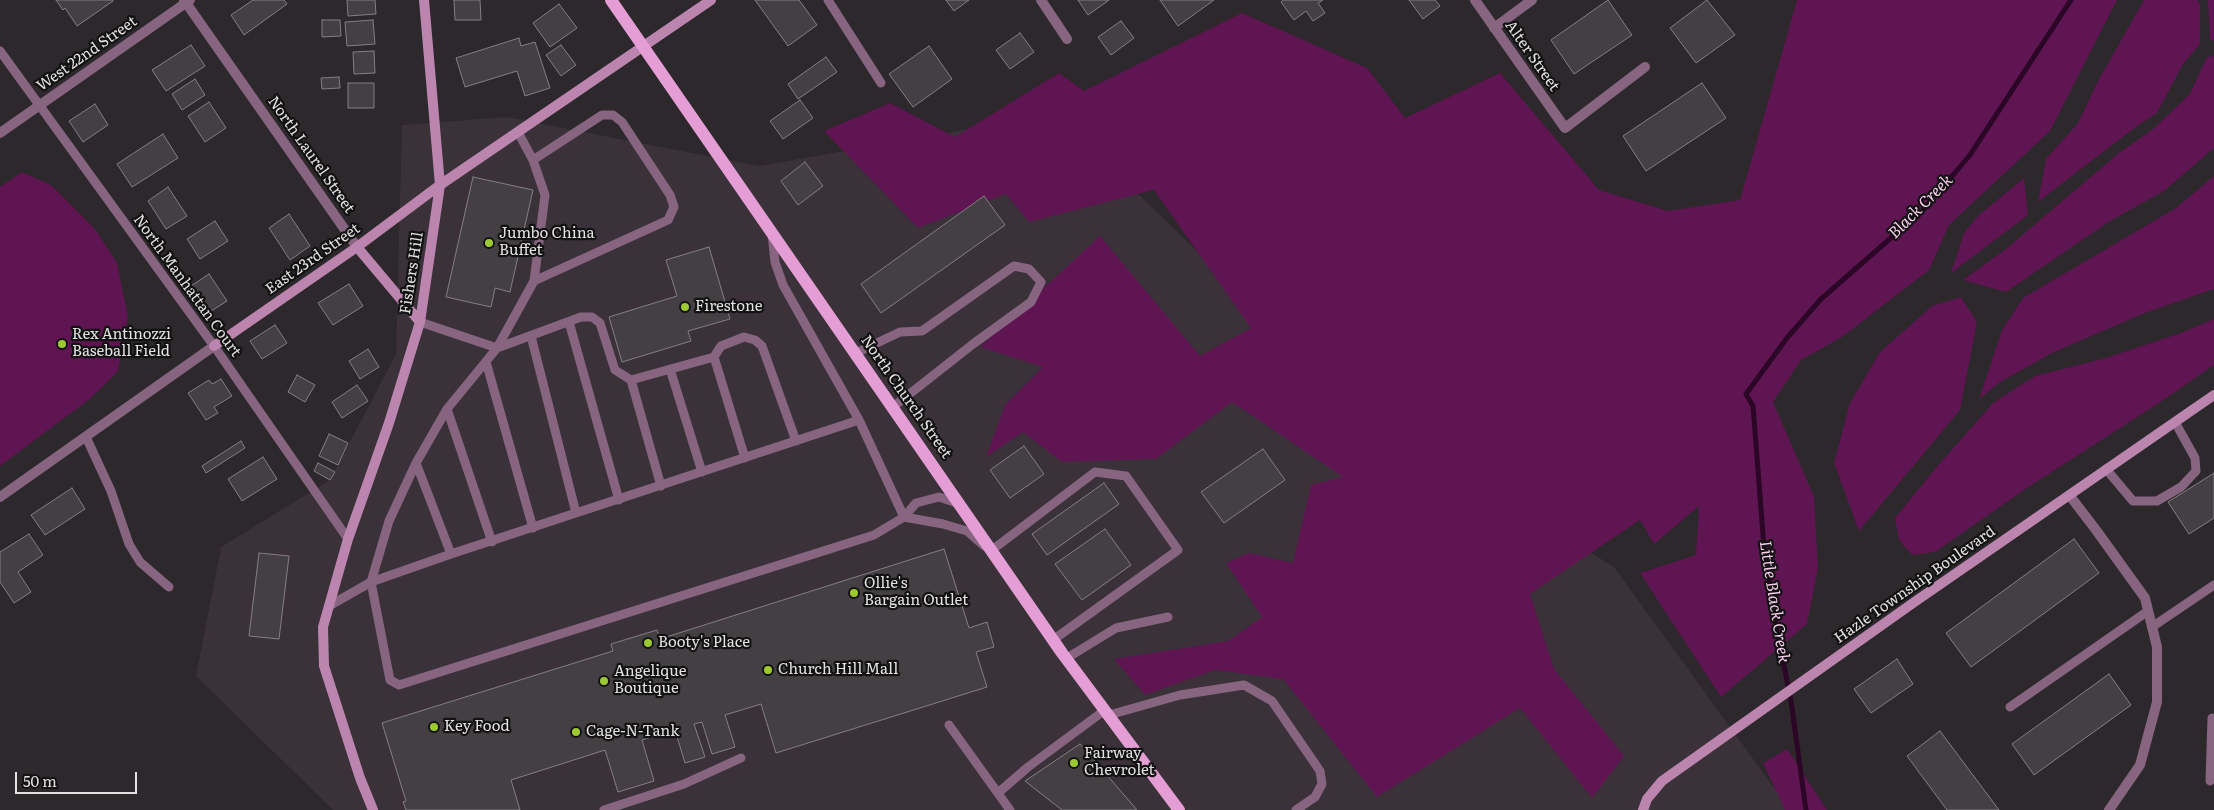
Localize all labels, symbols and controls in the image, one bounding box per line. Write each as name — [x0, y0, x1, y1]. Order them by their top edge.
street label: West 22nd Street — [33, 13, 141, 95]
street label: Alter Street — [1501, 17, 1563, 95]
street label: North Laurel Street — [264, 93, 358, 217]
water label: Black Creek — [1885, 171, 1957, 243]
street label: North Manhattan Court — [129, 211, 245, 361]
street label: East 23rd Street — [262, 220, 364, 298]
place label: Jumbo China Buffet — [499, 225, 595, 260]
street label: Fishers Hill — [397, 231, 427, 315]
marker: Jumbo China Buffet — [483, 237, 495, 249]
place label: Firestone — [695, 298, 763, 316]
marker: Firestone — [679, 301, 691, 313]
place label: Rex Antinozzi Baseball Field — [72, 326, 171, 361]
street label: North Church Street — [857, 332, 955, 462]
marker: Rex Antinozzi Baseball Field — [56, 338, 68, 350]
street label: Hazle Township Boulevard — [1831, 523, 1999, 647]
water label: Little Black Creek — [1755, 539, 1793, 665]
place label: Ollie's Bargain Outlet — [864, 575, 968, 610]
marker: Ollie's Bargain Outlet — [848, 587, 860, 599]
place label: Booty's Place — [658, 634, 750, 652]
marker: Booty's Place — [642, 637, 654, 649]
place label: Church Hill Mall — [778, 661, 898, 679]
place label: Angelique Boutique — [614, 663, 686, 698]
marker: Church Hill Mall — [762, 664, 774, 676]
marker: Angelique Boutique — [598, 675, 610, 687]
place label: Key Food — [444, 718, 510, 736]
marker: Key Food — [428, 721, 440, 733]
place label: Cage-N-Tank — [586, 723, 679, 741]
marker: Cage-N-Tank — [570, 726, 582, 738]
place label: Fairway Chevrolet — [1084, 745, 1155, 780]
marker: Fairway Chevrolet — [1068, 757, 1080, 769]
scale bar — [18, 762, 140, 794]
text: 50 m — [23, 769, 57, 792]

